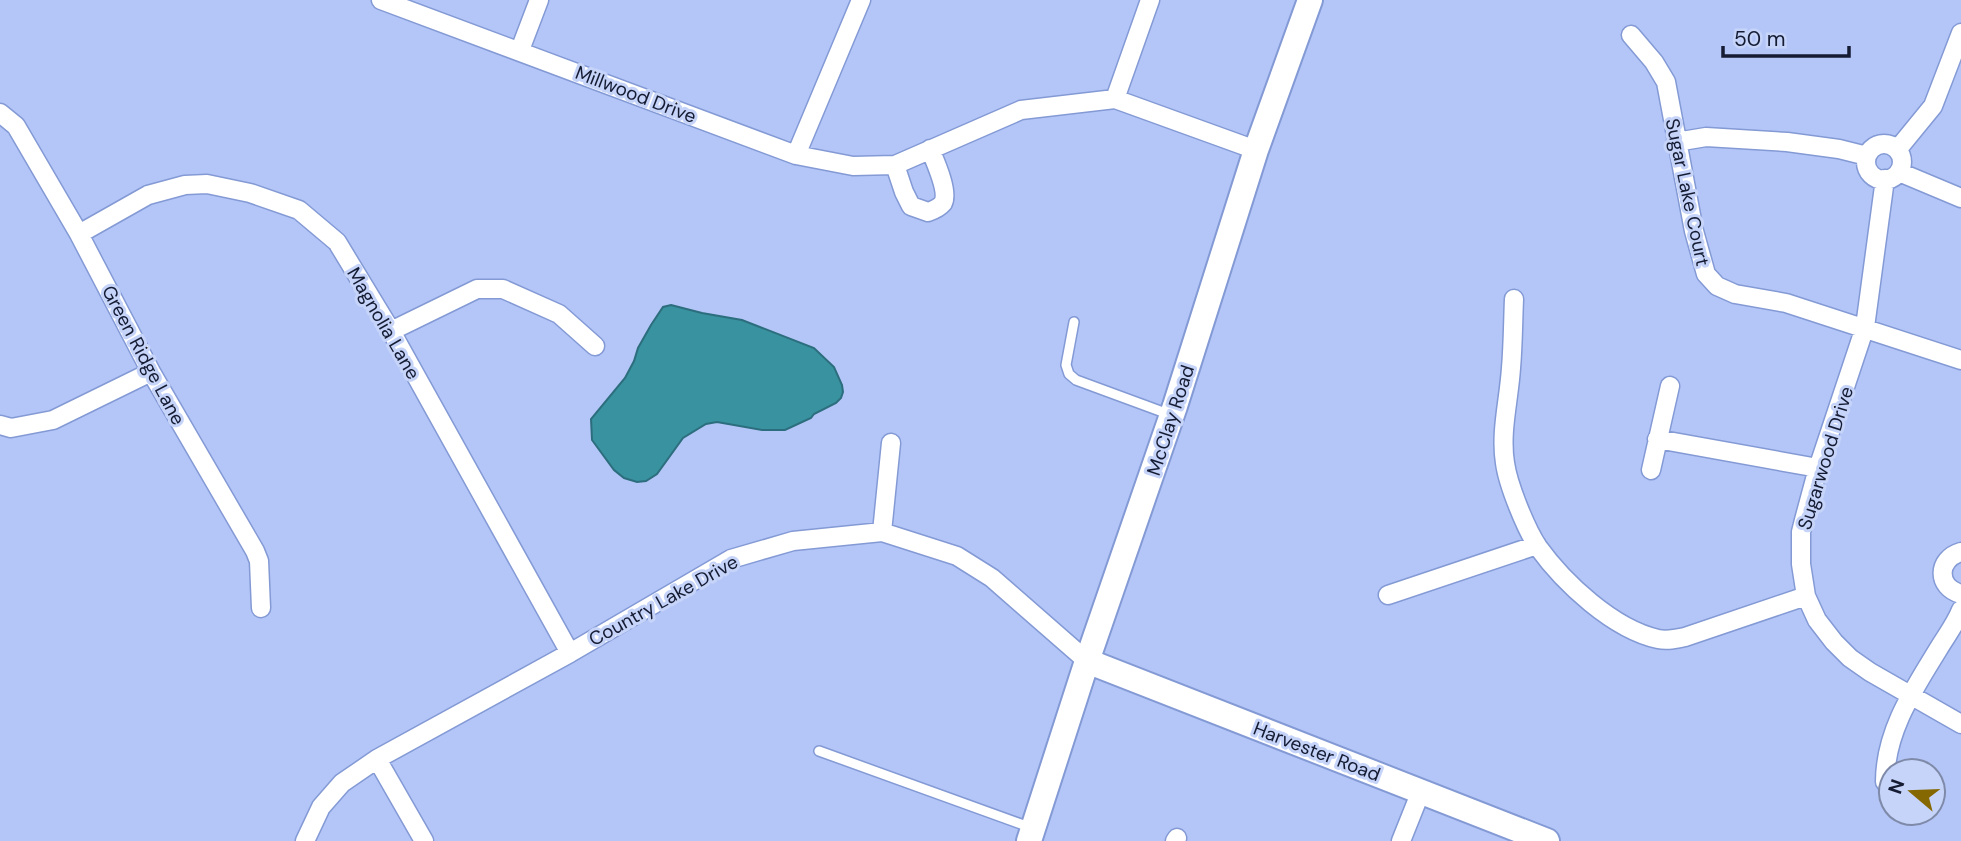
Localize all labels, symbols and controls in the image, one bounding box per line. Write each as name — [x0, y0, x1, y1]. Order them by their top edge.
scale bar — [1723, 14, 1849, 58]
text: 50 m — [1734, 25, 1785, 53]
street label: Millwood Drive — [572, 60, 700, 129]
street label: Sugar Lake Court — [1660, 116, 1715, 268]
street label: Magnolia Lane — [341, 263, 426, 384]
street label: Green Ridge Lane — [96, 281, 191, 429]
street label: McClay Road — [1141, 362, 1200, 479]
street label: Sugarwood Drive — [1792, 383, 1859, 533]
street label: Country Lake Drive — [584, 549, 742, 652]
street label: Harvester Road — [1250, 716, 1384, 787]
north arrow — [1877, 757, 1947, 827]
text: N — [1882, 776, 1910, 797]

